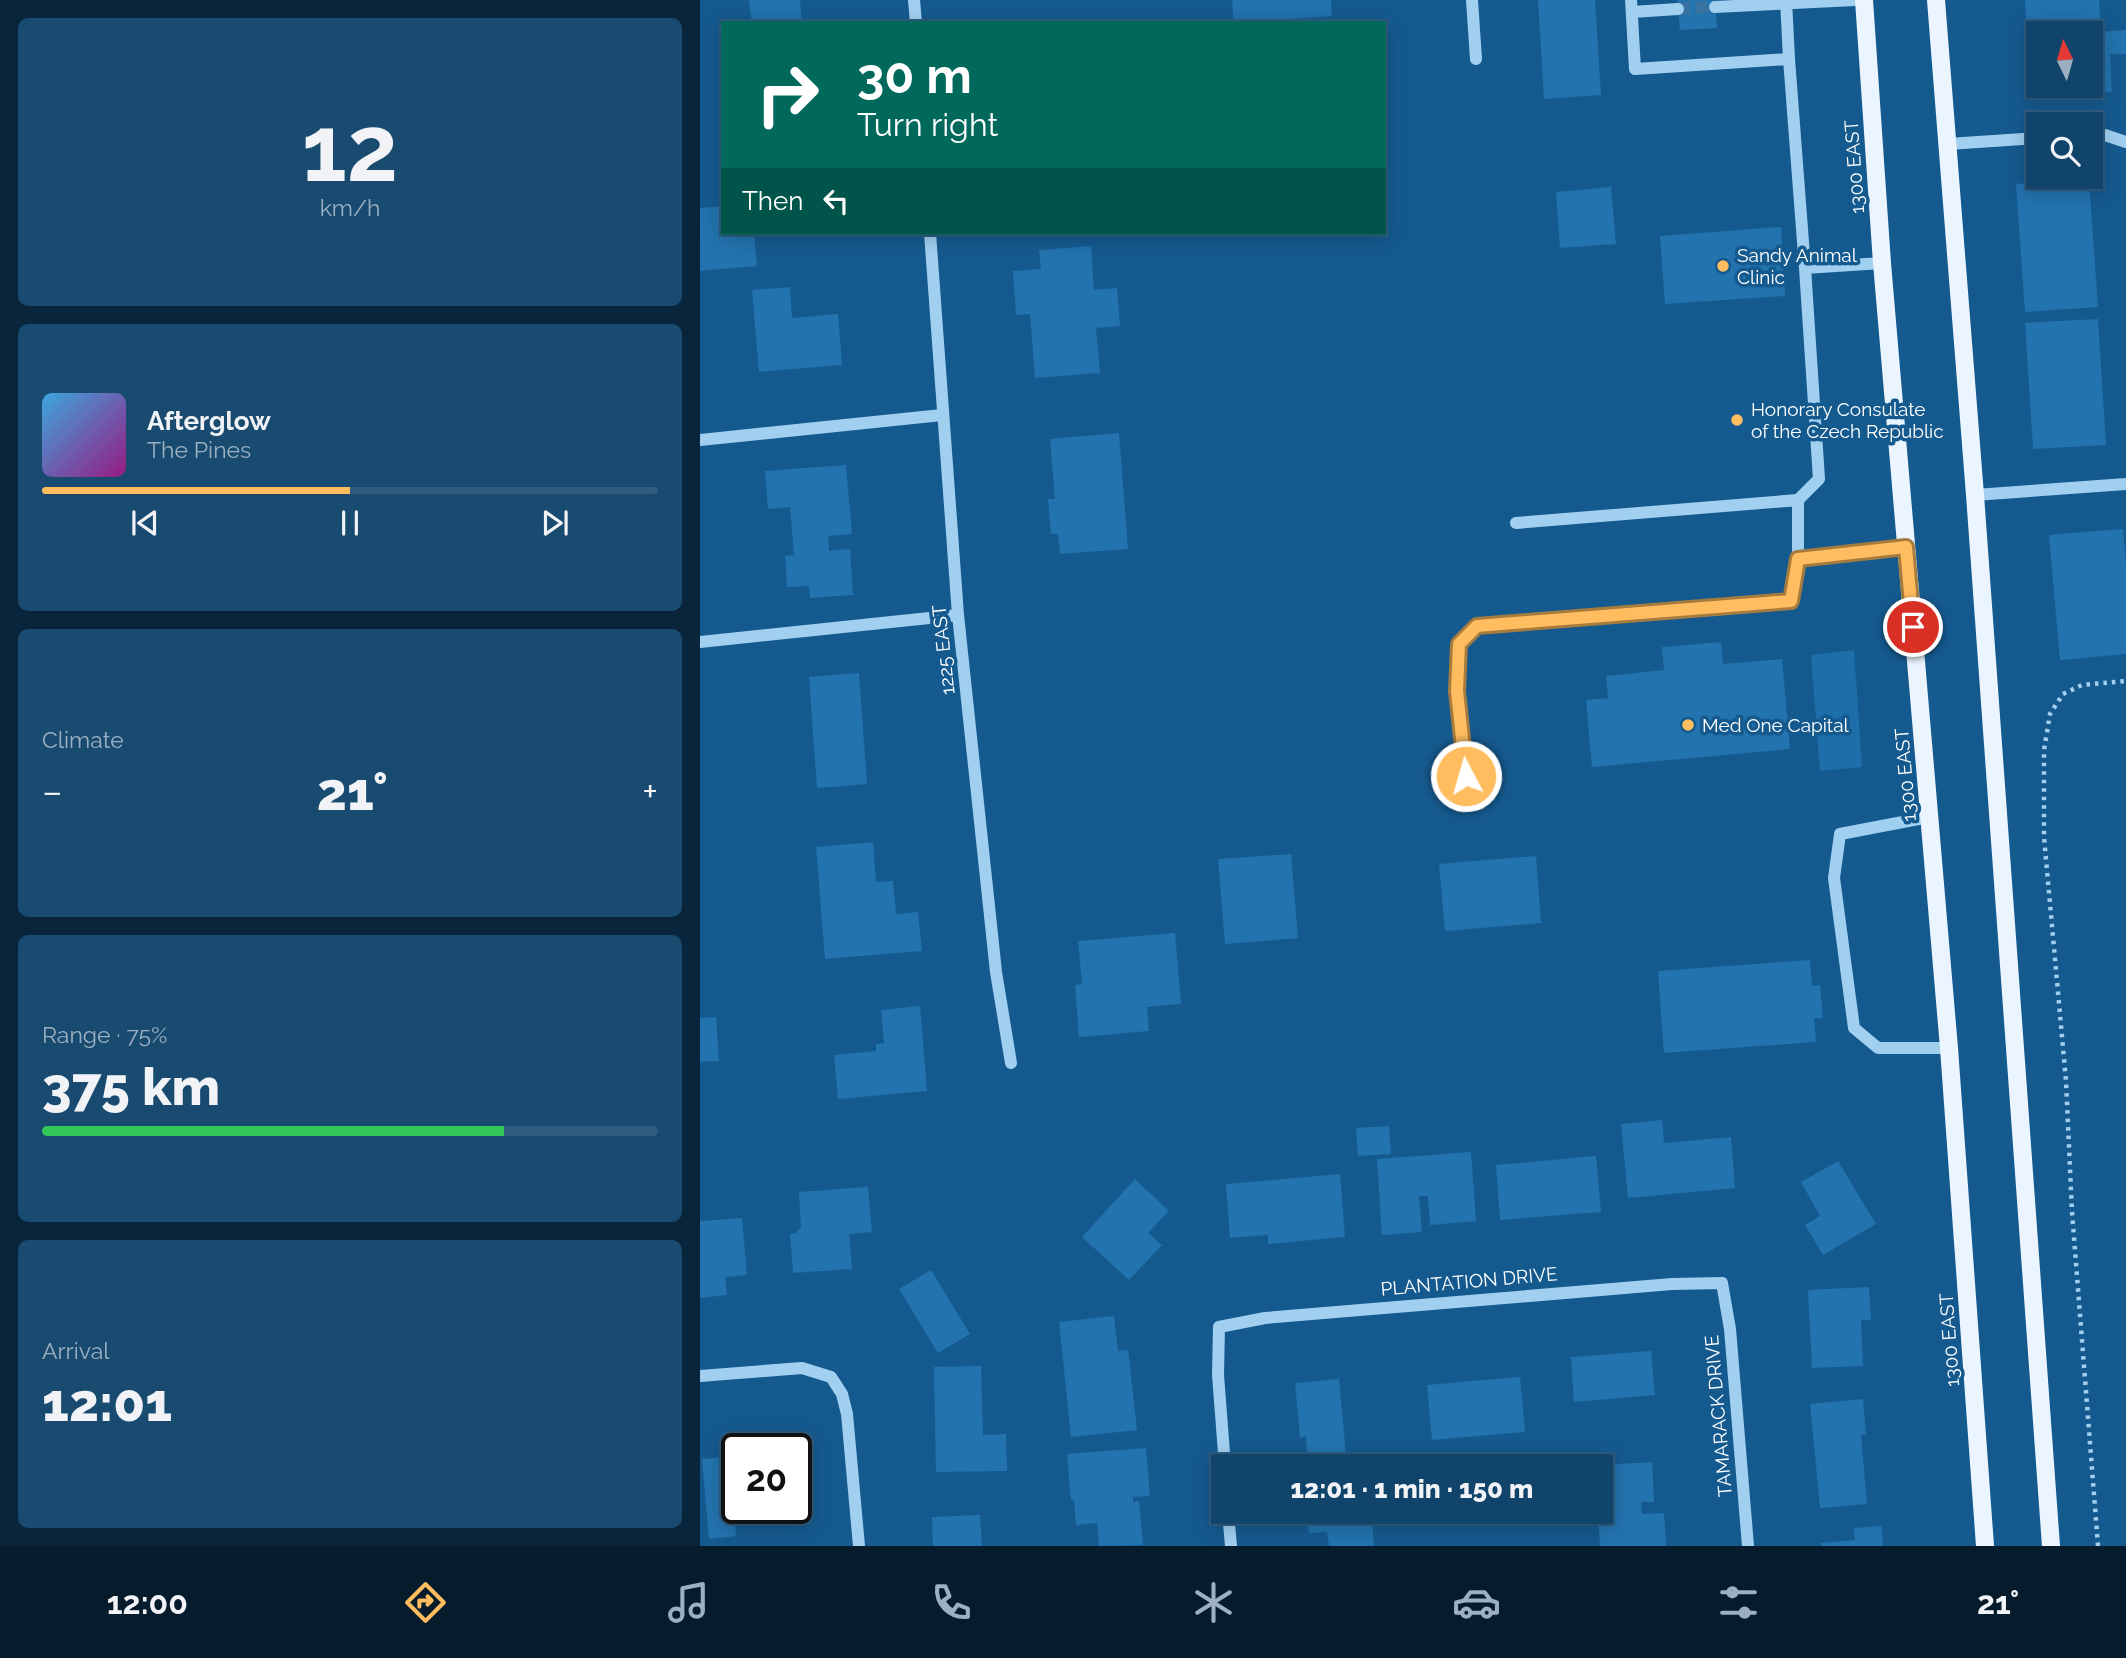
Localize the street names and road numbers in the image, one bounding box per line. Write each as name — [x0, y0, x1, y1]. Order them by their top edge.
street label: 1300 EAST — [1840, 119, 1868, 215]
street label: 1225 EAST — [927, 603, 959, 696]
street label: 1300 EAST — [1890, 727, 1920, 823]
street label: PLANTATION DRIVE — [1380, 1262, 1558, 1300]
street label: 1300 EAST — [1935, 1292, 1963, 1388]
street label: TAMARACK DRIVE — [1700, 1334, 1736, 1498]

